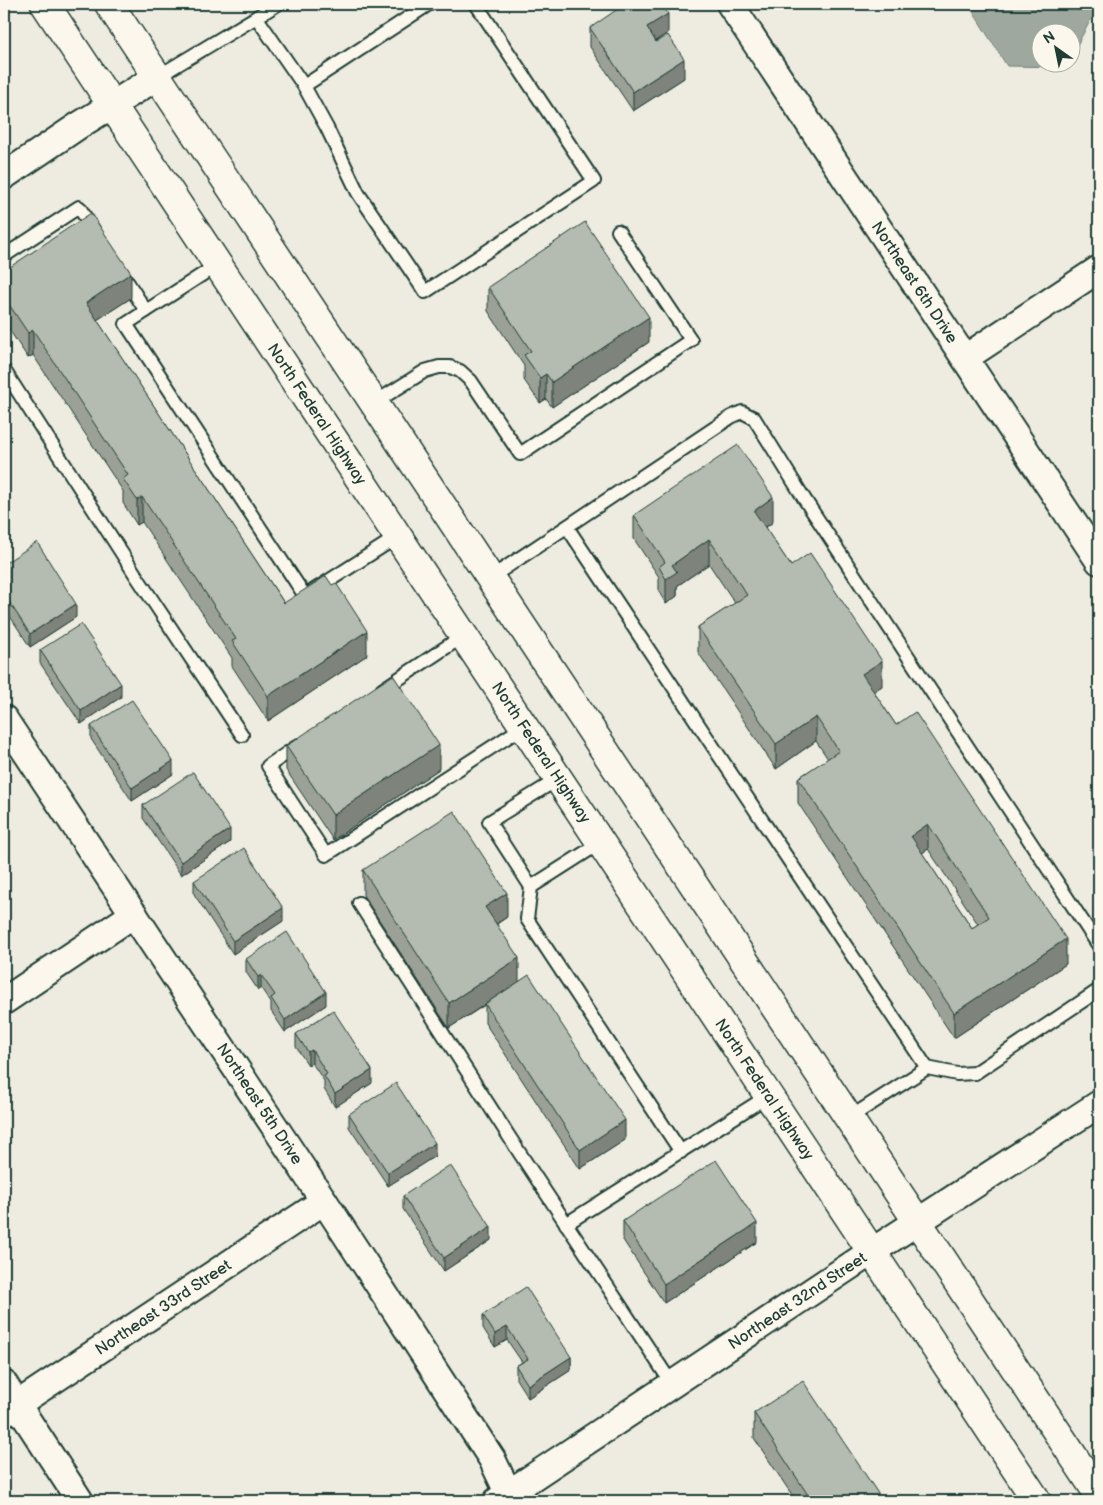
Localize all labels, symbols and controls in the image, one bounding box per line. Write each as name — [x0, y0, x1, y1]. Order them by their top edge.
north arrow — [1030, 22, 1080, 72]
text: N — [1040, 28, 1058, 48]
street label: Northeast 6th Drive — [867, 218, 962, 347]
street label: North Federal Highway — [263, 340, 371, 489]
street label: North Federal Highway — [487, 678, 595, 827]
street label: North Federal Highway — [711, 1015, 818, 1164]
street label: Northeast 5th Drive — [212, 1040, 307, 1169]
street label: Northeast 32nd Street — [725, 1248, 870, 1354]
street label: Northeast 33rd Street — [92, 1256, 235, 1359]

